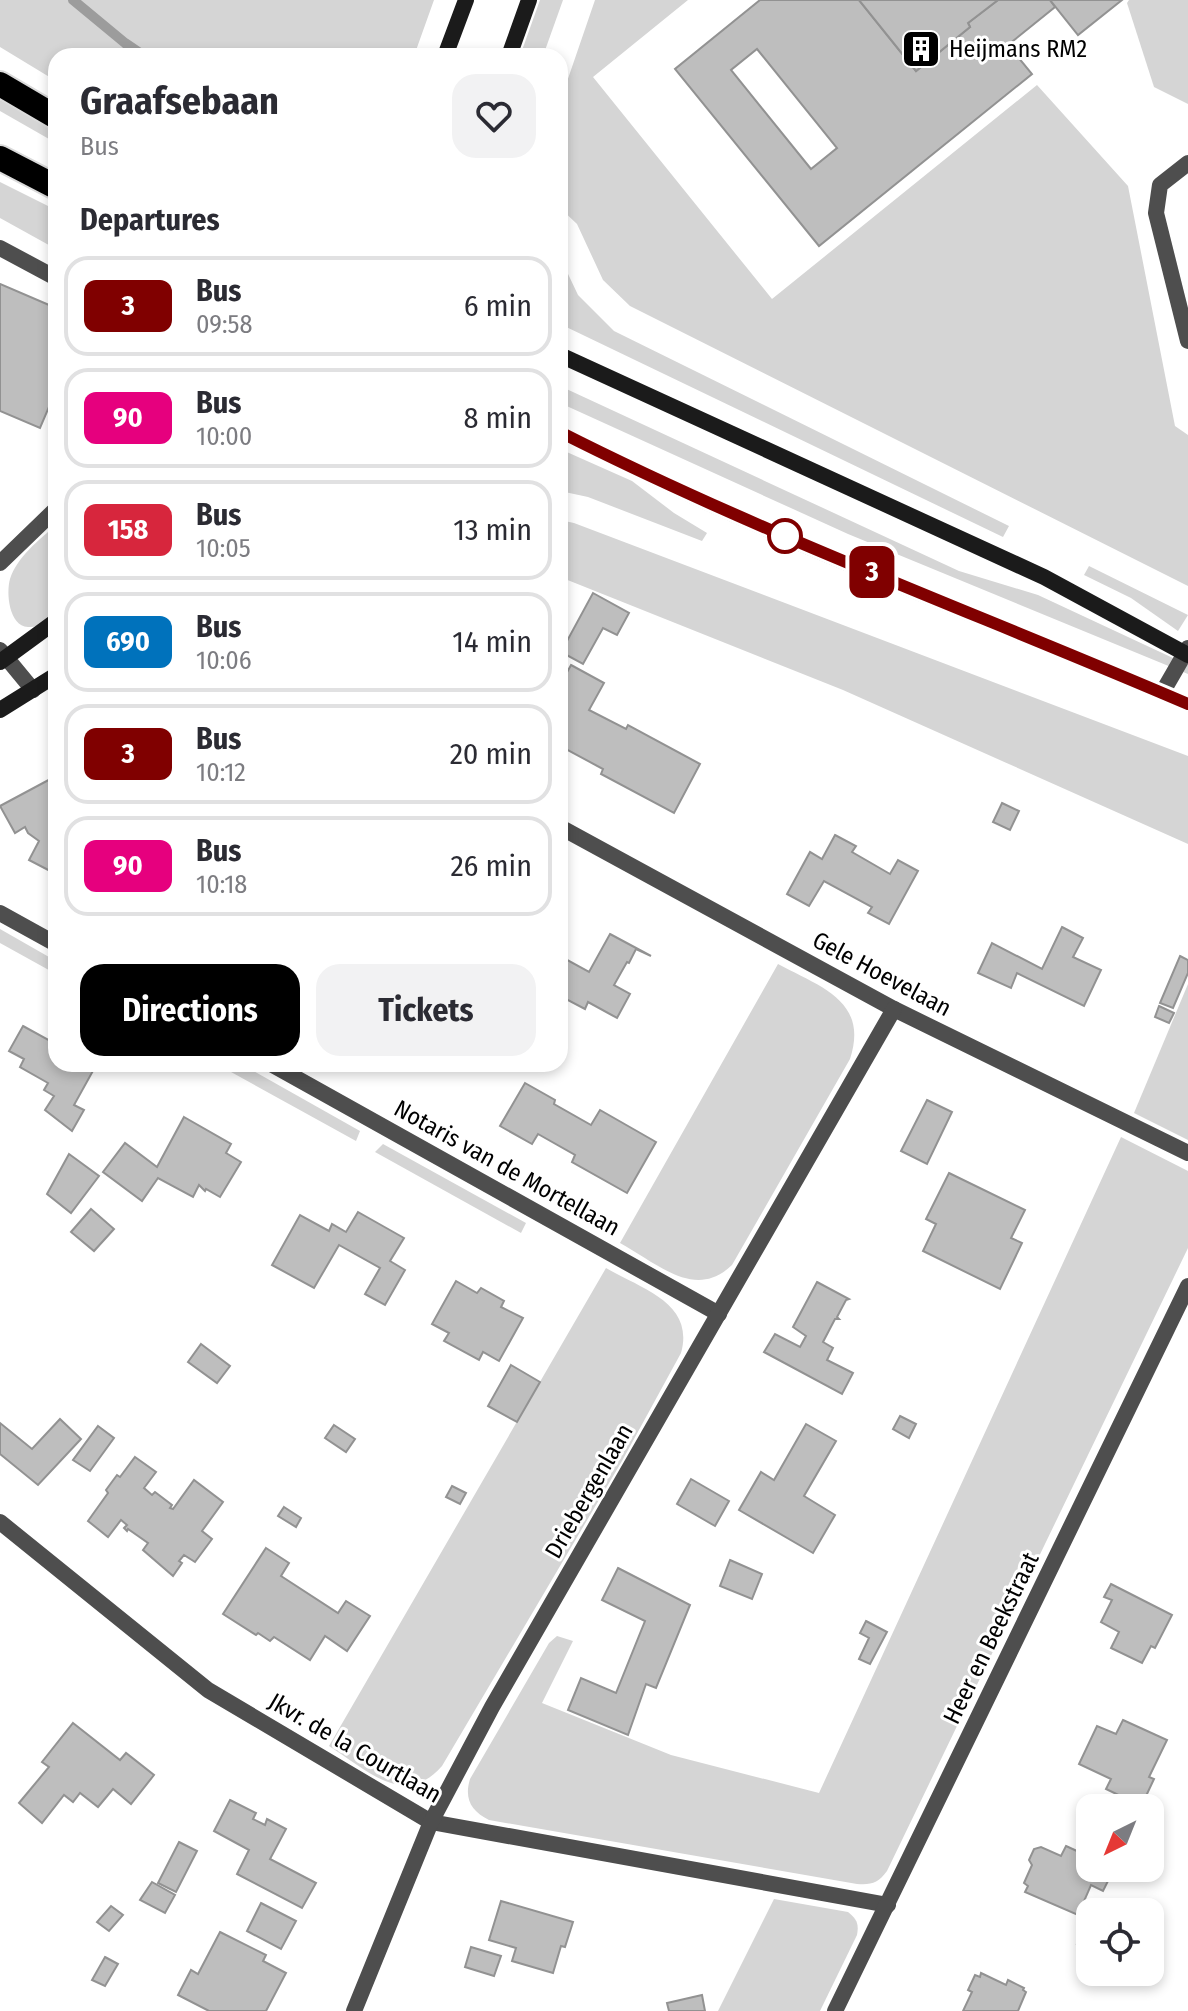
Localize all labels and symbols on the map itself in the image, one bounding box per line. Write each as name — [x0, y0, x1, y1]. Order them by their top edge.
building icon: Heijmans RM2 — [900, 28, 942, 70]
place label: Heijmans RM2 — [949, 35, 1087, 63]
unlabelled marker — [768, 519, 802, 553]
line badge: 3 — [846, 546, 898, 598]
street label: Gele Hoevelaan — [808, 926, 956, 1022]
street label: Notaris van de Mortellaan — [389, 1094, 625, 1242]
street label: Driebergenlaan — [539, 1419, 639, 1563]
street label: Heer en Beekstraat — [937, 1548, 1045, 1728]
street label: Jkvr. de la Courtlaan — [264, 1687, 446, 1809]
north arrow — [1076, 1794, 1164, 1882]

